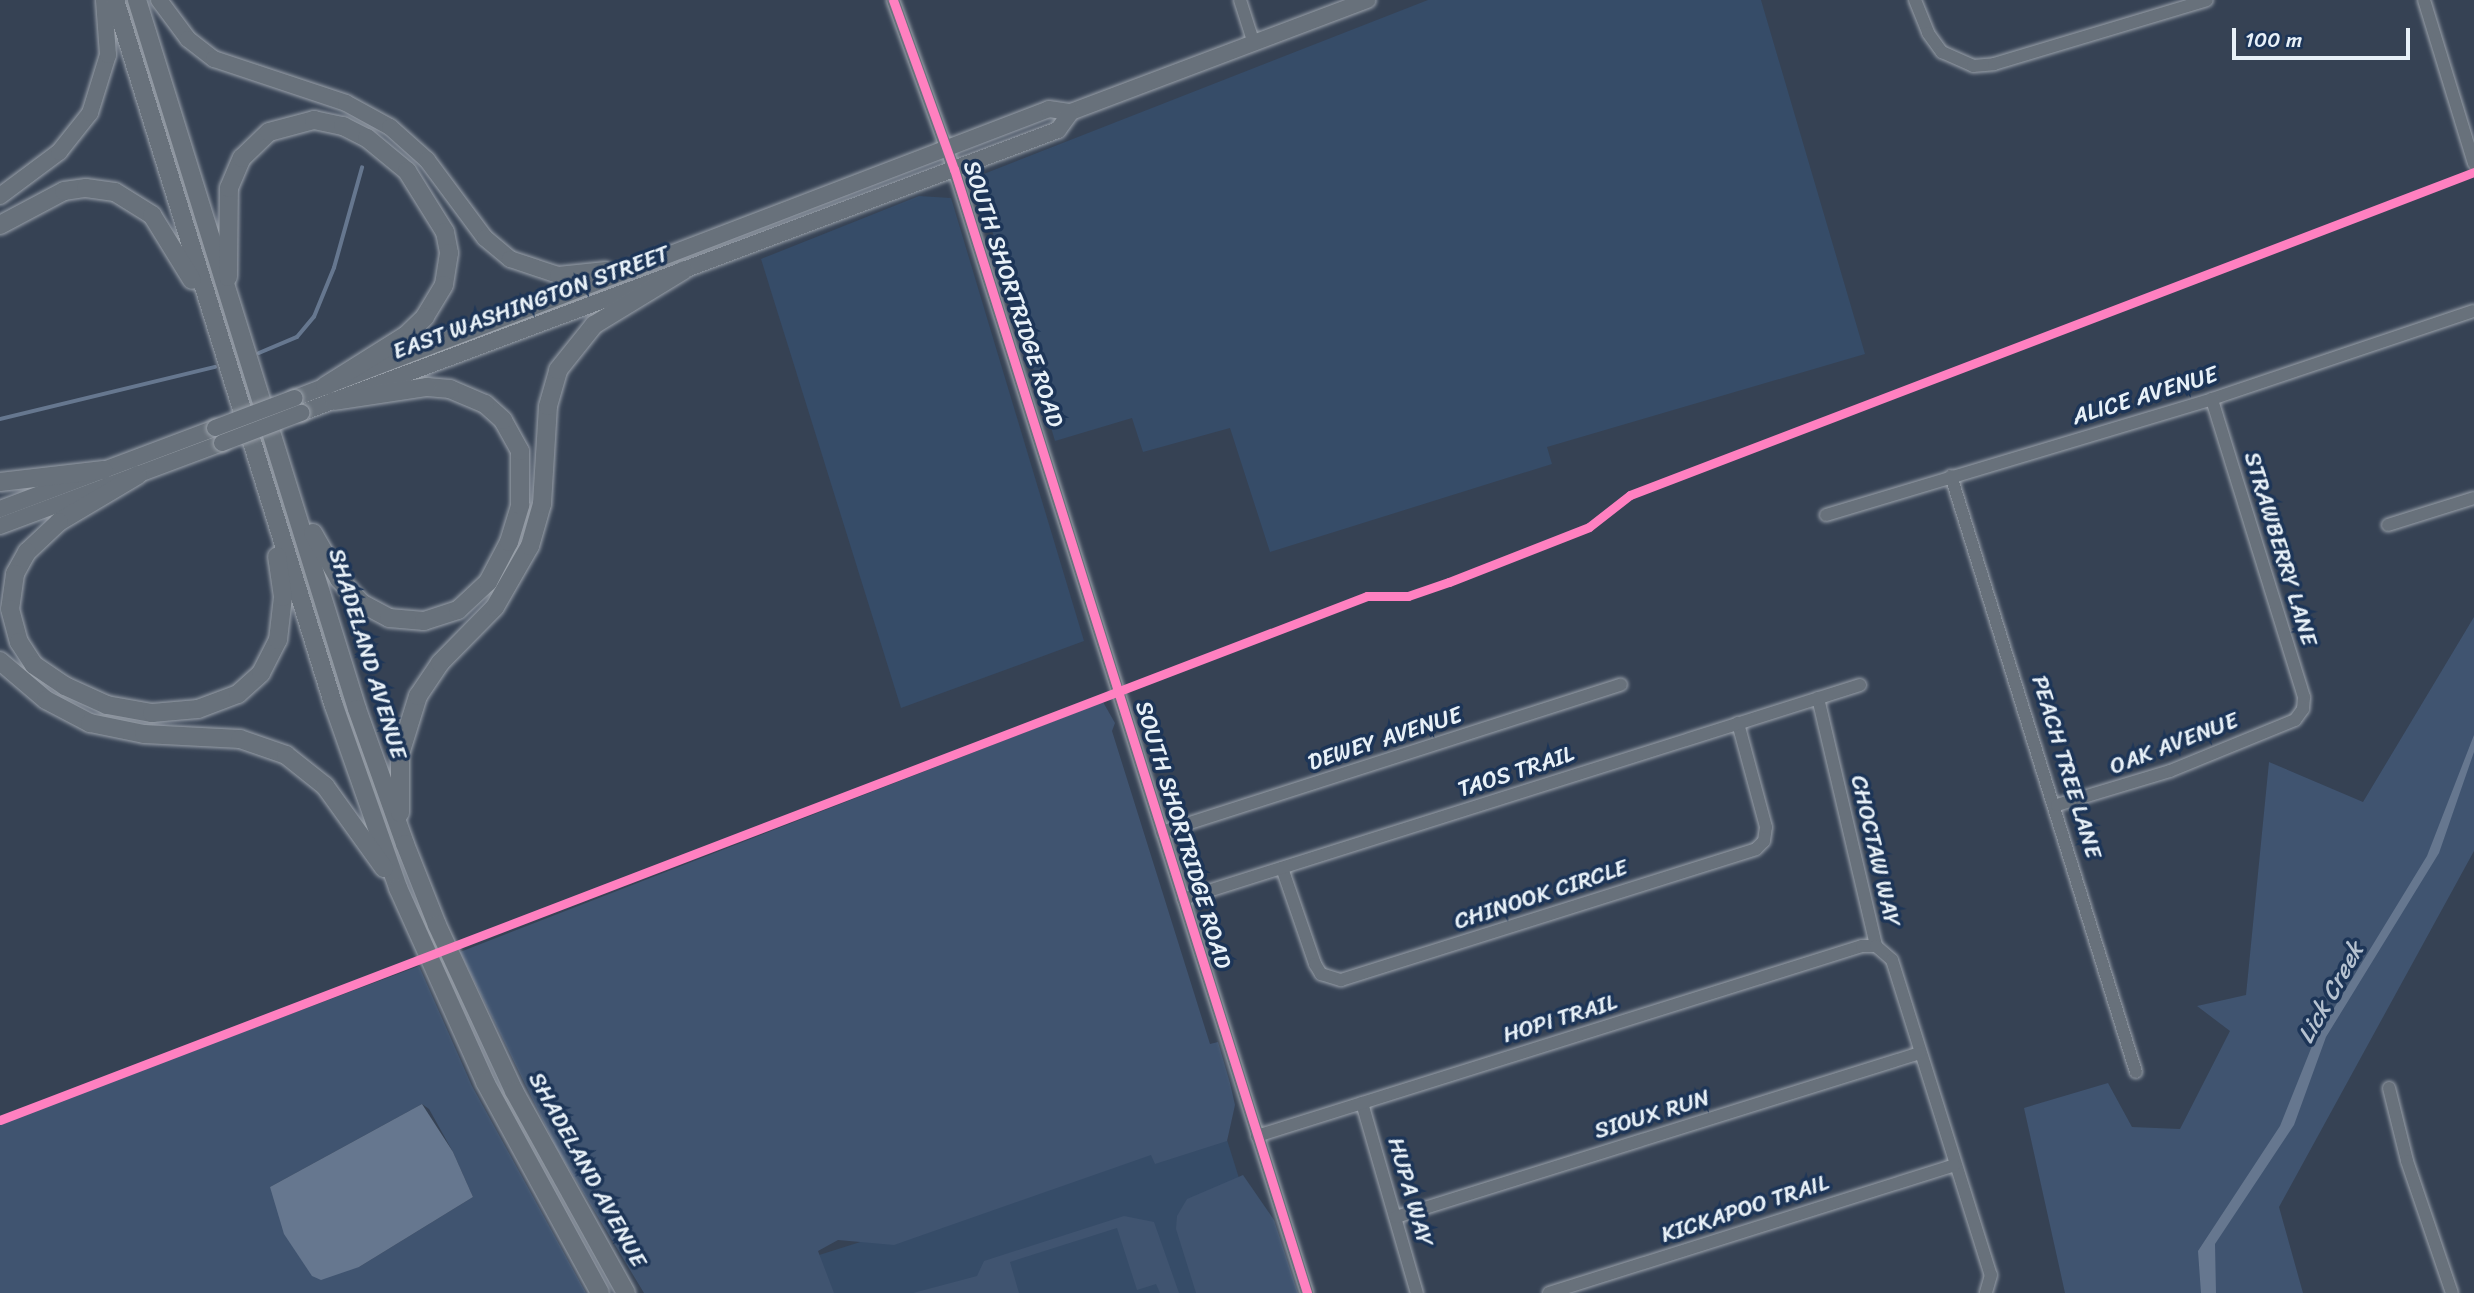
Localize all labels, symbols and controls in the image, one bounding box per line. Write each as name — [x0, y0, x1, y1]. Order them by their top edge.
scale bar — [2236, 14, 2414, 58]
text: 100 m — [2245, 21, 2302, 59]
street label: SOUTH SHORTRIDGE ROAD — [957, 158, 1069, 430]
street label: EAST WASHINGTON STREET — [392, 241, 670, 365]
street label: ALICE AVENUE — [2069, 361, 2221, 431]
street label: STRAWBERRY LANE — [2237, 448, 2323, 650]
street label: SHADELAND AVENUE — [322, 545, 412, 763]
street label: PEACH TREE LANE — [2025, 672, 2107, 862]
street label: SOUTH SHORTRIDGE ROAD — [1129, 699, 1237, 971]
street label: DEWEY AVENUE — [1304, 701, 1466, 777]
street label: OAK AVENUE — [2106, 707, 2242, 781]
street label: TAOS TRAIL — [1455, 740, 1577, 804]
street label: CHOCTAW WAY — [1844, 774, 1906, 928]
street label: CHINOOK CIRCLE — [1451, 854, 1631, 936]
water label: Lick Creek — [2292, 938, 2370, 1048]
street label: HOPI TRAIL — [1500, 989, 1620, 1049]
street label: SHADELAND AVENUE — [522, 1068, 652, 1272]
street label: SIOUX RUN — [1591, 1084, 1713, 1146]
street label: HUPA WAY — [1382, 1135, 1438, 1249]
street label: KICKAPOO TRAIL — [1657, 1169, 1833, 1249]

